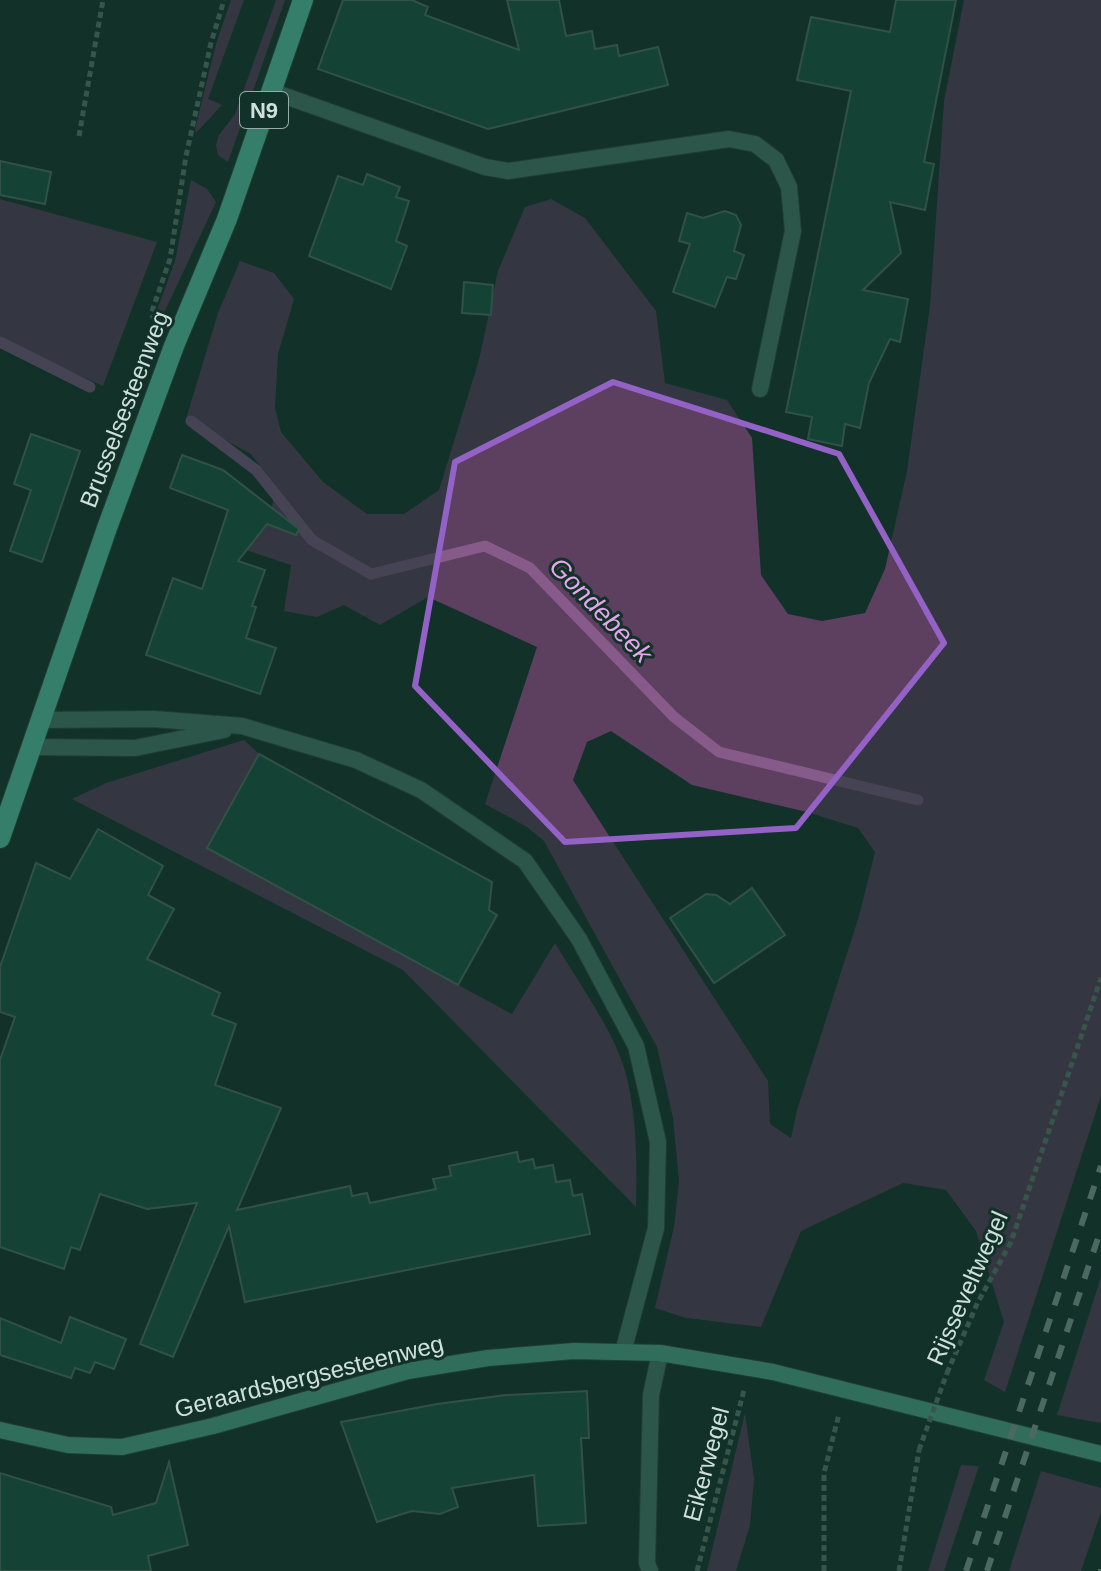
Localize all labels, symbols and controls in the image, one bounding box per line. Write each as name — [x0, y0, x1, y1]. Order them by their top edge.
road number: N9 — [240, 92, 288, 128]
street label: Brusselsesteenweg — [74, 307, 174, 511]
water label: Gondebeek — [544, 551, 660, 670]
street label: Rijsseveltwegel — [921, 1207, 1013, 1369]
street label: Geraardsbergsesteenweg — [172, 1329, 446, 1423]
street label: Eikerwegel — [678, 1404, 734, 1524]

